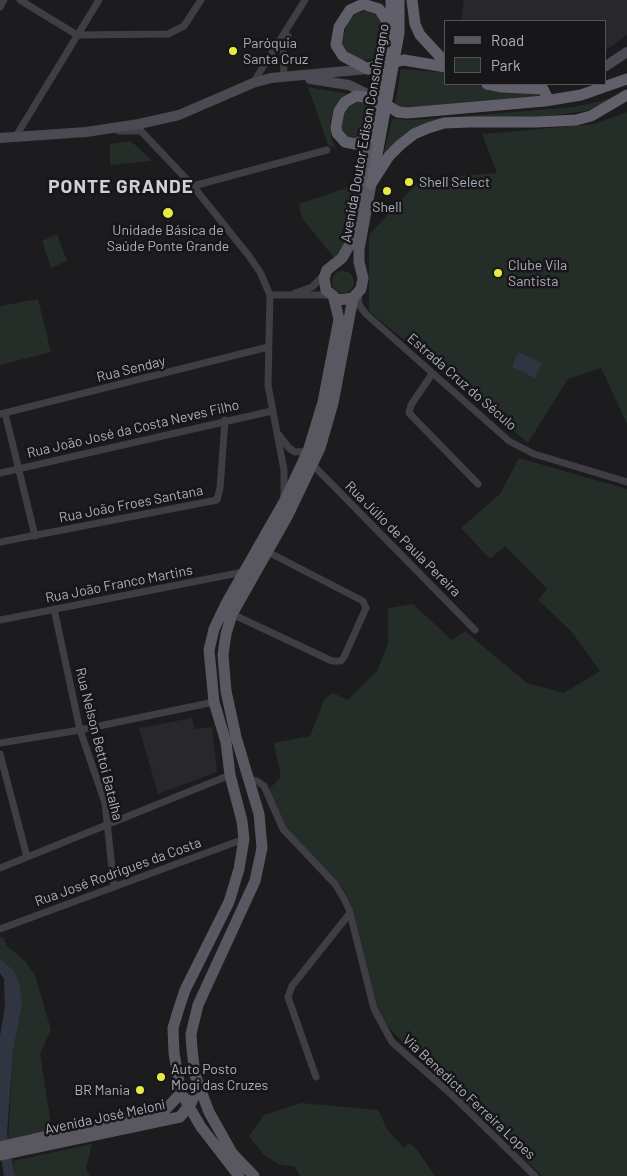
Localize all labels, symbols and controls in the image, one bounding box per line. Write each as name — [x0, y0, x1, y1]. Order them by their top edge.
legend — [444, 20, 607, 85]
street label: Avenida Doutor Edison Consolmagno — [337, 22, 393, 244]
text: Road — [491, 31, 524, 49]
place label: Paróquia Santa Cruz — [243, 35, 308, 68]
marker: Paróquia Santa Cruz — [227, 45, 239, 57]
text: Park — [491, 56, 520, 74]
place label: Shell Select — [419, 174, 490, 190]
district label: PONTE GRANDE — [47, 176, 195, 198]
marker: Shell Select — [403, 176, 415, 188]
marker: Shell — [381, 185, 393, 197]
place label: Shell — [372, 199, 402, 215]
marker: Unidade Básica de Saúde Ponte Grande — [161, 206, 175, 220]
place label: Unidade Básica de Saúde Ponte Grande — [107, 222, 229, 254]
place label: Clube Vila Santista — [508, 257, 567, 290]
marker: Clube Vila Santista — [492, 267, 504, 279]
street label: Estrada Cruz do Século — [404, 330, 520, 434]
street label: Rua Senday — [95, 352, 167, 386]
street label: Rua João José da Costa Neves Filho — [25, 396, 241, 462]
street label: Rua Júlio de Paula Pereira — [342, 478, 464, 600]
street label: Rua João Froes Santana — [58, 482, 204, 526]
street label: Rua João Franco Martins — [44, 561, 194, 607]
street label: Rua Nelson Bettoi Batalha — [72, 666, 126, 822]
street label: Rua José Rodrigues da Costa — [33, 834, 203, 910]
street label: Via Benedicto Ferreira Lopes — [399, 1031, 539, 1163]
place label: Auto Posto Mogi das Cruzes — [171, 1061, 268, 1094]
marker: Auto Posto Mogi das Cruzes — [155, 1071, 167, 1083]
place label: BR Mania — [74, 1082, 130, 1098]
marker: BR Mania — [134, 1084, 146, 1096]
street label: Avenida José Meloni — [43, 1096, 167, 1138]

